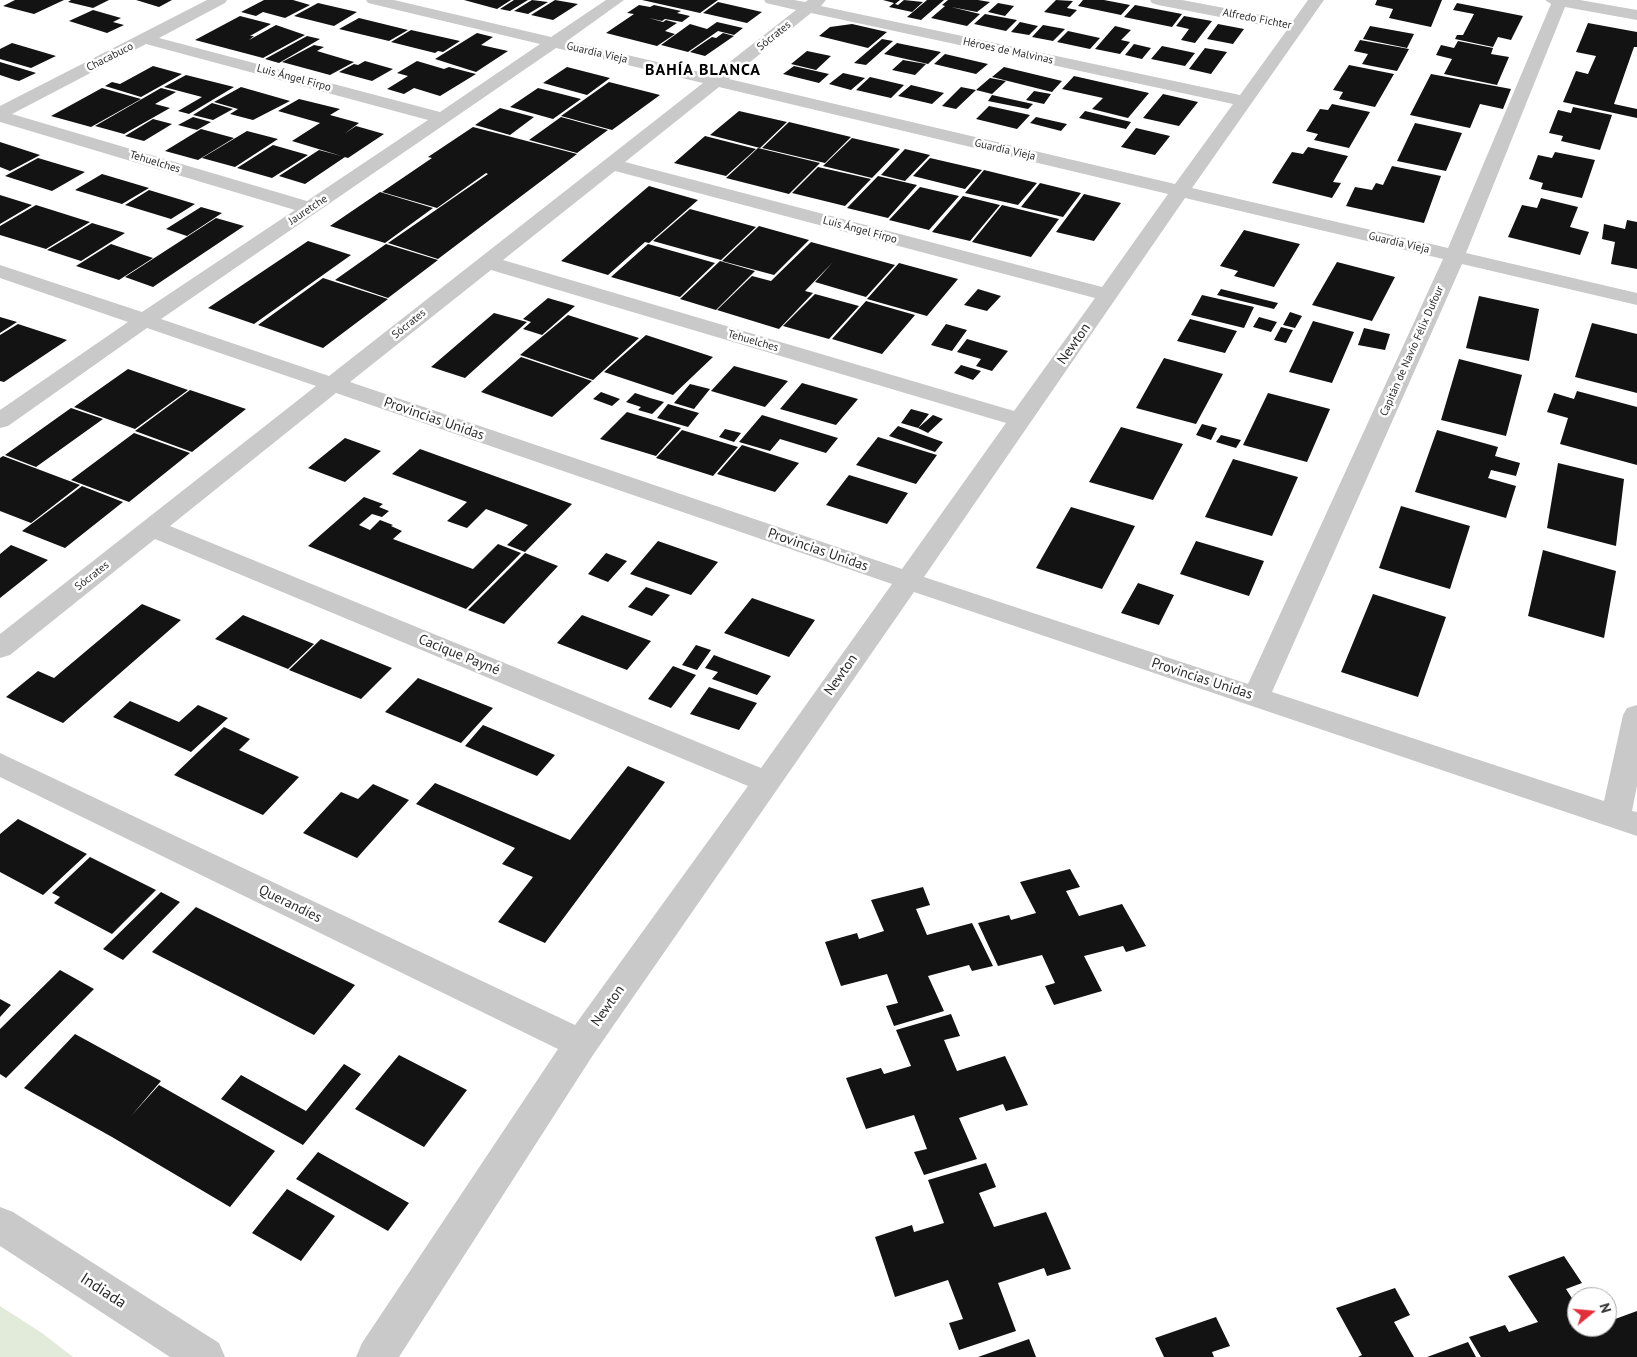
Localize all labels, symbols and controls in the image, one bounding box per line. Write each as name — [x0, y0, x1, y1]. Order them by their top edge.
street label: Alfredo Fichter — [1221, 6, 1293, 32]
street label: Sócrates — [754, 18, 794, 54]
street label: Héroes de Malvinas — [962, 35, 1054, 67]
street label: Chacabuco — [84, 40, 136, 74]
street label: Guardia Vieja — [565, 40, 629, 66]
district label: BAHÍA BLANCA — [644, 60, 762, 80]
street label: Luis Ángel Firpo — [255, 62, 333, 94]
street label: Guardia Vieja — [973, 137, 1037, 163]
street label: Tehuelches — [128, 148, 182, 176]
street label: Jauretche — [286, 192, 330, 228]
street label: Luis Ángel Firpo — [821, 214, 899, 246]
street label: Guardia Vieja — [1367, 230, 1431, 256]
street label: Capitán de Navío Félix Dufour — [1377, 284, 1447, 418]
street label: Sócrates — [389, 306, 429, 342]
street label: Newton — [1054, 320, 1094, 368]
street label: Tehuelches — [726, 327, 780, 355]
street label: Provincias Unidas — [382, 394, 486, 444]
street label: Provincias Unidas — [766, 525, 870, 575]
street label: Sócrates — [72, 559, 112, 593]
street label: Cacique Payné — [416, 631, 502, 679]
street label: Newton — [821, 651, 861, 699]
street label: Provincias Unidas — [1149, 655, 1255, 703]
street label: Querandíes — [256, 882, 324, 926]
street label: Newton — [588, 982, 628, 1030]
street label: Indiada — [76, 1269, 130, 1313]
north arrow — [1567, 1287, 1617, 1337]
text: N — [1595, 1301, 1615, 1315]

